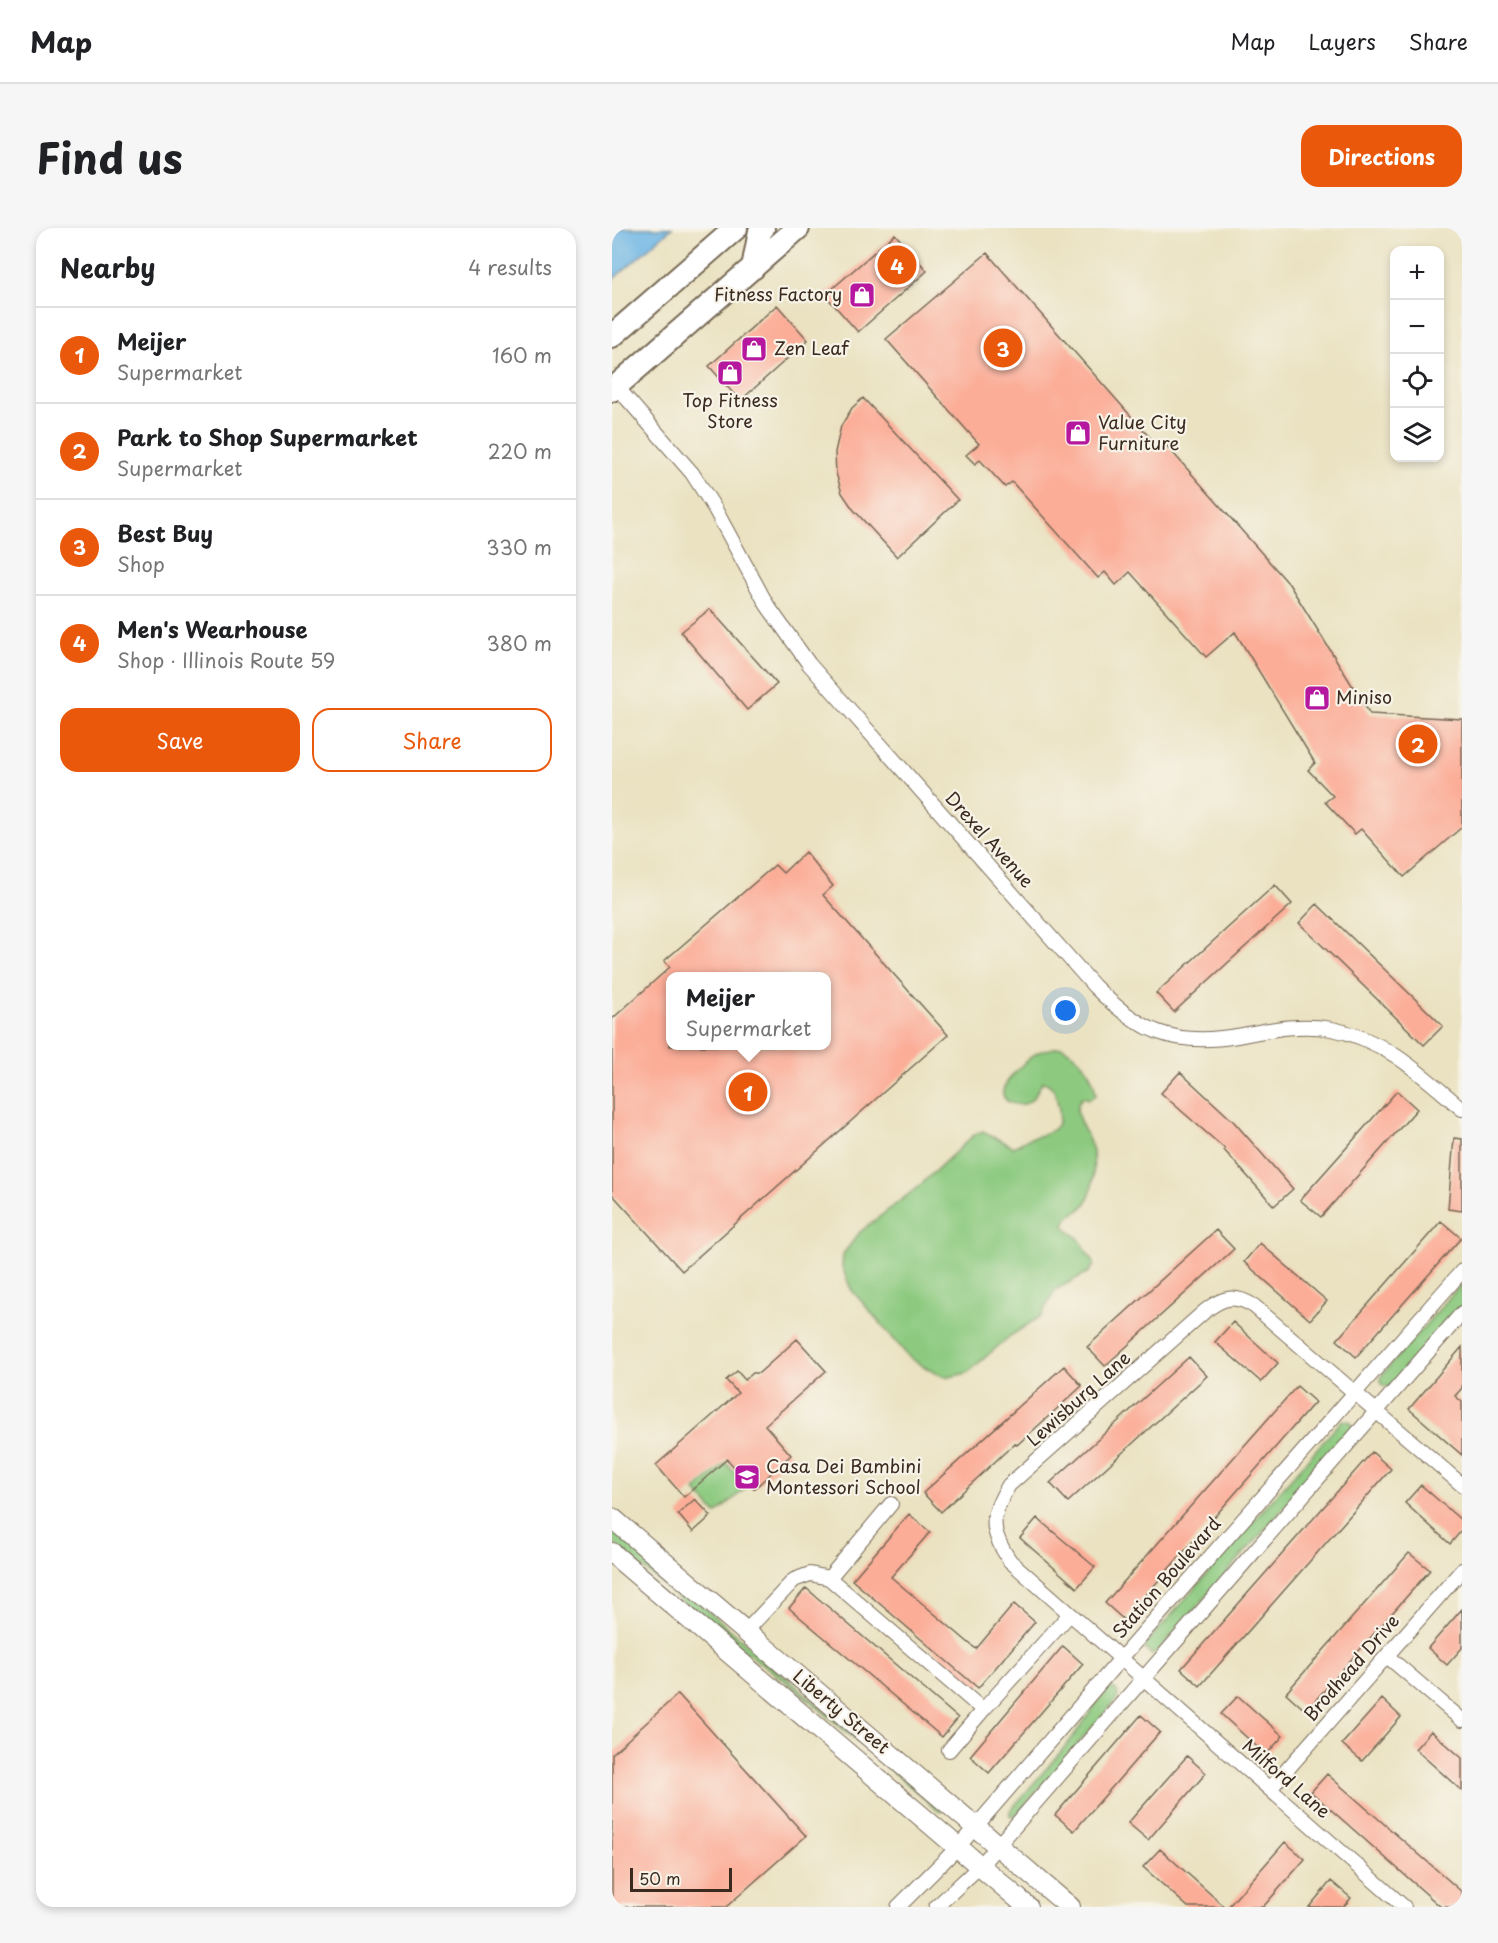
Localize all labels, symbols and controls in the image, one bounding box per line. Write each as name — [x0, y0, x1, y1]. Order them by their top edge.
text: Map — [30, 20, 92, 63]
text: Map — [1231, 25, 1275, 57]
text: Layers — [1308, 25, 1376, 57]
text: Share — [1409, 25, 1468, 57]
text: Find us — [36, 125, 183, 188]
button: Directions — [1301, 125, 1462, 187]
pin: 4 — [878, 243, 916, 288]
map controls — [1390, 246, 1444, 462]
button: + — [1390, 246, 1444, 300]
text: Nearby — [60, 248, 155, 287]
text: 4 results — [468, 252, 552, 282]
place label: Fitness Factory — [714, 280, 842, 307]
shop icon: Fitness Factory — [847, 280, 877, 310]
button: − — [1390, 300, 1444, 354]
text: Meijer — [117, 324, 186, 357]
pin: 3 — [984, 326, 1022, 370]
shop icon: Zen Leaf — [739, 334, 769, 364]
place label: Zen Leaf — [774, 334, 850, 361]
text: 1 — [75, 340, 84, 370]
text: 160 m — [492, 340, 552, 370]
button: locate — [1390, 354, 1444, 408]
text: Supermarket — [117, 357, 243, 387]
shop icon: Top Fitness Store — [715, 358, 745, 388]
place label: Top Fitness Store — [682, 386, 778, 434]
place label: Value City Furniture — [1098, 408, 1187, 456]
button: layers — [1390, 408, 1444, 462]
shop icon: Value City Furniture — [1063, 418, 1093, 448]
text: Park to Shop Supermarket — [117, 420, 418, 453]
text: 2 — [72, 436, 87, 466]
text: 220 m — [488, 436, 552, 466]
text: Supermarket — [117, 453, 243, 483]
text: Best Buy — [117, 516, 213, 549]
text: 3 — [73, 532, 86, 562]
text: 330 m — [486, 532, 552, 562]
text: Shop — [117, 549, 165, 579]
text: Men's Wearhouse — [117, 612, 308, 645]
text: 4 — [73, 628, 86, 658]
text: 380 m — [486, 628, 552, 658]
text: Shop · Illinois Route 59 — [117, 645, 335, 675]
shop icon: Miniso — [1302, 683, 1332, 713]
place label: Miniso — [1336, 683, 1392, 710]
button: Save — [60, 708, 300, 772]
button: Share — [312, 708, 552, 772]
pin: 2 — [1398, 722, 1438, 766]
street label: Drexel Avenue — [939, 785, 1041, 893]
popup — [666, 972, 831, 1050]
text: Meijer — [686, 980, 755, 1013]
your location — [1051, 996, 1080, 1025]
text: Supermarket — [686, 1013, 811, 1043]
pin: 1 — [728, 1070, 768, 1114]
street label: Lewisburg Lane — [1020, 1344, 1136, 1452]
place label: Casa Dei Bambini Montessori School — [766, 1452, 921, 1500]
school or university icon: Casa Dei Bambini Montessori School — [732, 1462, 762, 1492]
street label: Station Boulevard — [1105, 1510, 1226, 1644]
street label: Brodhead Drive — [1297, 1607, 1405, 1726]
street label: Liberty Street — [788, 1662, 896, 1760]
street label: Milford Lane — [1237, 1732, 1337, 1824]
scale bar — [630, 1865, 732, 1892]
text: 50 m — [639, 1866, 680, 1890]

